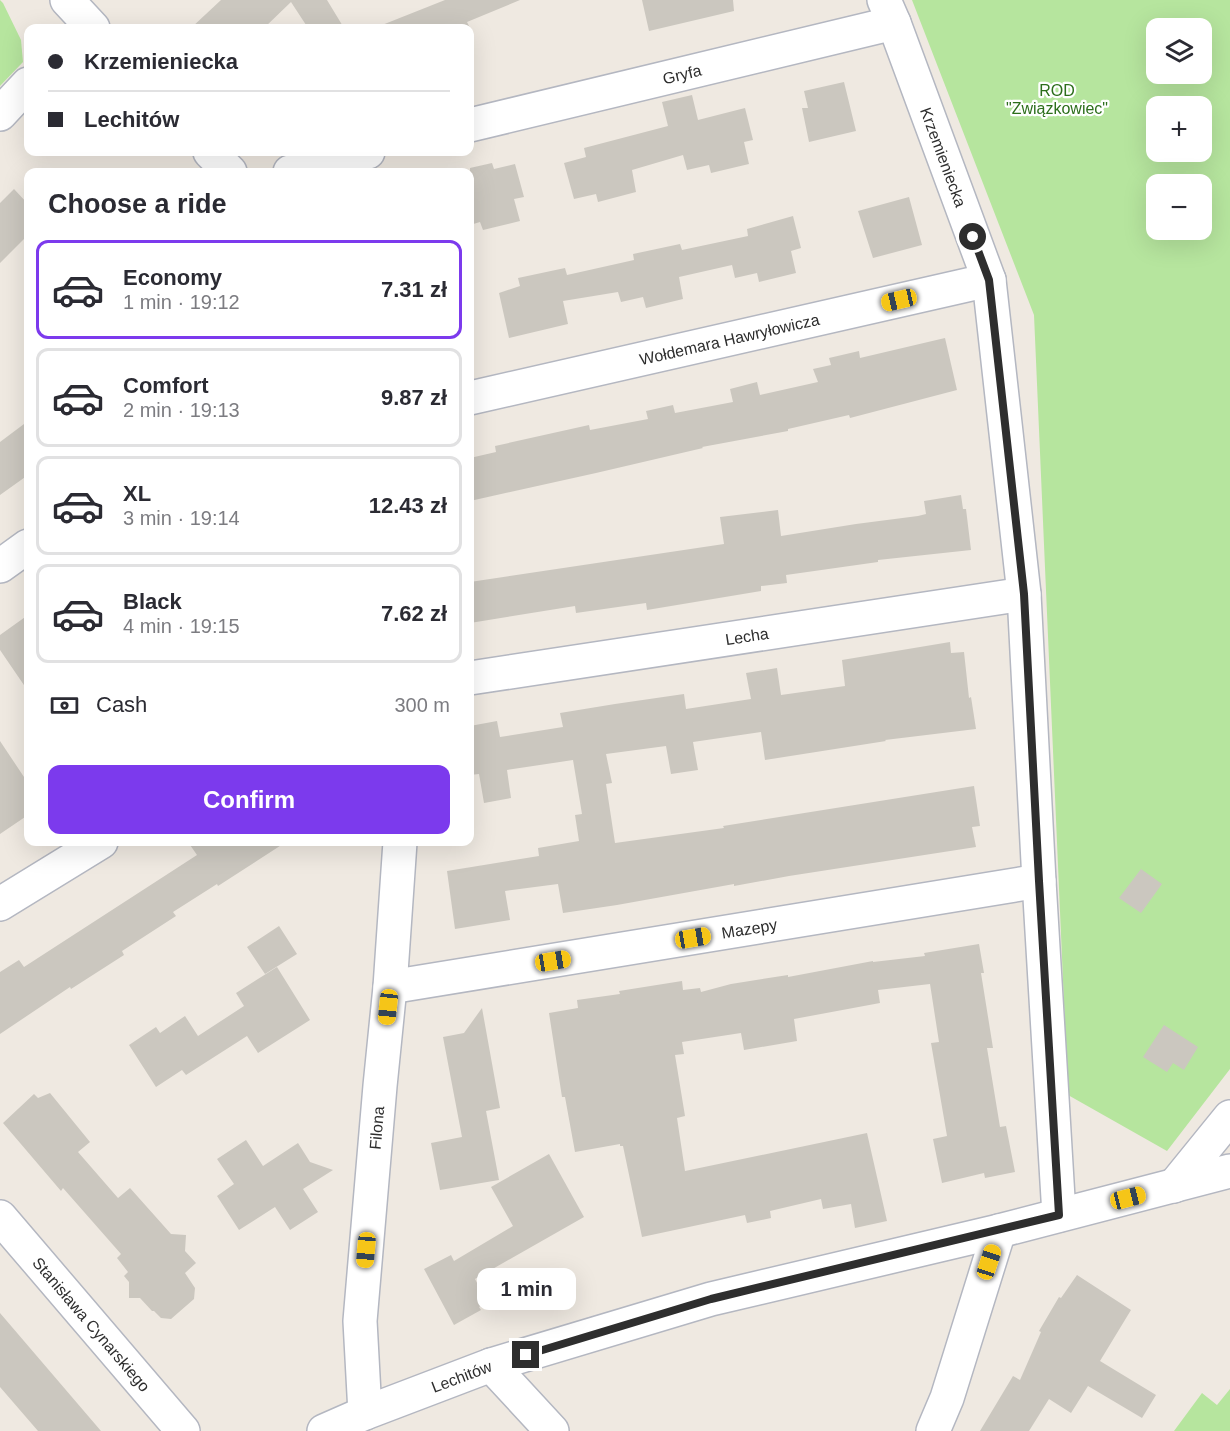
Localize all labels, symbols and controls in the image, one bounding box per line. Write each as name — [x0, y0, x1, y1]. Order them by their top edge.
map controls — [1146, 18, 1212, 240]
button: layers — [1146, 18, 1212, 84]
text: Krzemieniecka — [84, 49, 238, 74]
street label: Gryfa — [661, 61, 703, 87]
park label: ROD "Związkowiec" — [1006, 82, 1108, 117]
button: + — [1146, 96, 1212, 162]
street label: Krzemieniecka — [917, 105, 970, 209]
text: Lechitów — [84, 107, 179, 132]
button: − — [1146, 174, 1212, 240]
text: Choose a ride — [48, 189, 227, 219]
route start — [959, 223, 986, 250]
icon: car — [51, 263, 105, 317]
text: Economy — [123, 265, 222, 290]
text: 7.31 zł — [381, 277, 447, 302]
car — [879, 287, 919, 313]
text: 1 min · 19:12 — [123, 291, 240, 313]
street label: Wołdemara Hawryłowicza — [638, 310, 821, 368]
icon: car — [51, 371, 105, 425]
text: Comfort — [123, 373, 209, 398]
text: 9.87 zł — [381, 385, 447, 410]
text: 2 min · 19:13 — [123, 399, 240, 421]
icon: car — [51, 479, 105, 533]
text: XL — [123, 481, 151, 506]
text: 12.43 zł — [369, 493, 447, 518]
text: 3 min · 19:14 — [123, 507, 240, 529]
icon: car — [51, 587, 105, 641]
text: Black — [123, 589, 182, 614]
text: 7.62 zł — [381, 601, 447, 626]
text: 4 min · 19:15 — [123, 615, 240, 637]
street label: Lecha — [724, 624, 770, 648]
icon: cash — [48, 689, 81, 722]
text: Cash — [96, 692, 147, 717]
text: 300 m — [394, 694, 450, 716]
button: Confirm — [48, 765, 450, 834]
street label: Mazepy — [720, 915, 778, 941]
car — [674, 926, 712, 950]
car — [534, 949, 572, 973]
car — [377, 988, 399, 1026]
street label: Filona — [366, 1105, 387, 1150]
car — [1108, 1185, 1148, 1211]
car — [355, 1231, 377, 1269]
car — [975, 1242, 1003, 1282]
street label: Stanisława Cynarskiego — [30, 1254, 154, 1395]
callout: 1 min — [476, 1268, 576, 1310]
text: 1 min — [500, 1278, 553, 1300]
route end — [512, 1341, 539, 1368]
street label: Lechitów — [429, 1357, 494, 1395]

